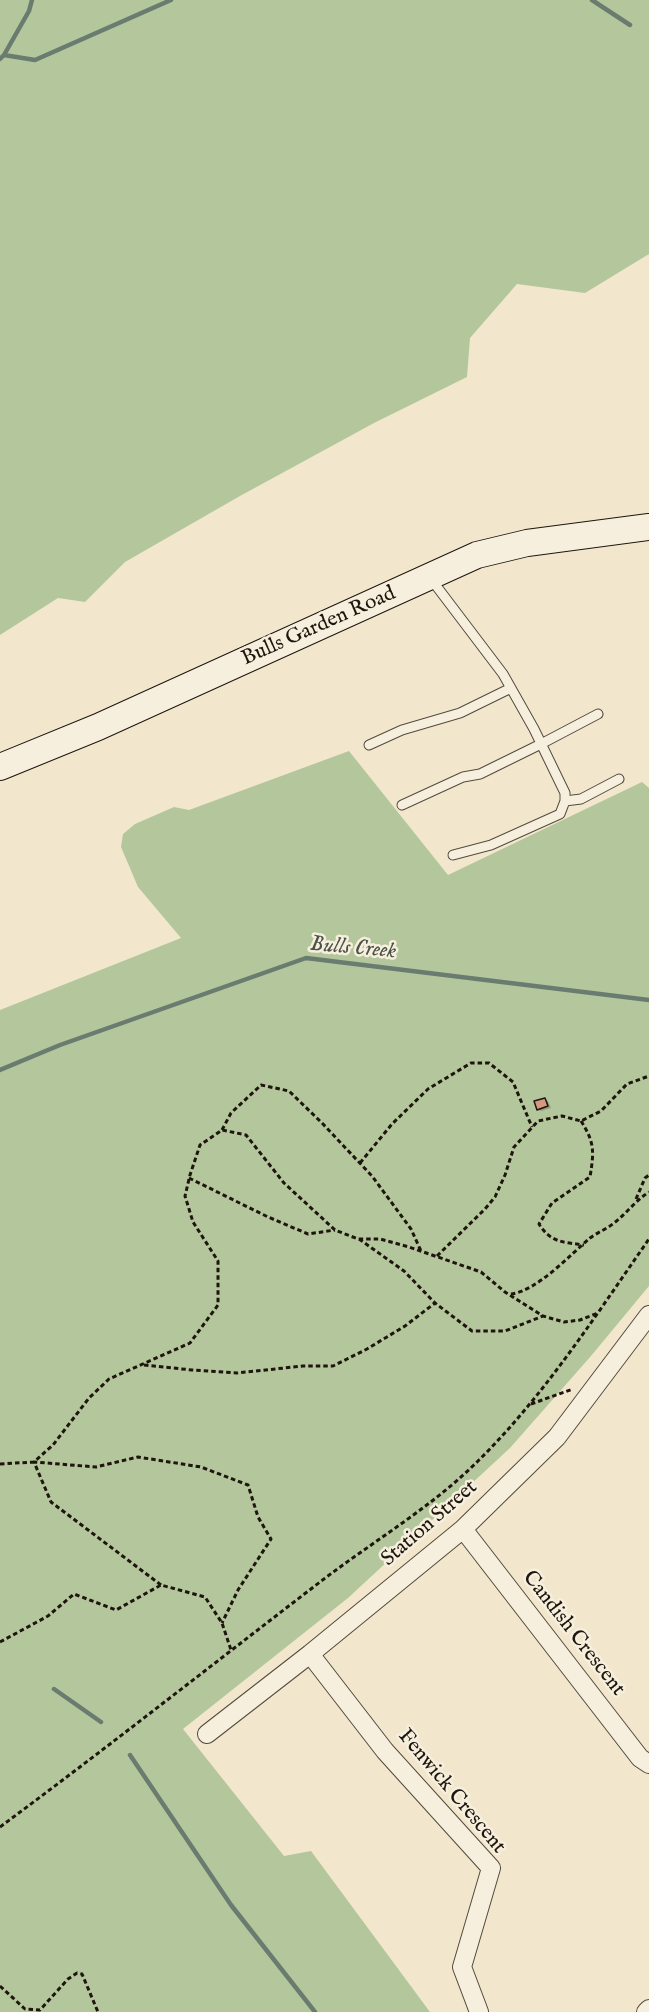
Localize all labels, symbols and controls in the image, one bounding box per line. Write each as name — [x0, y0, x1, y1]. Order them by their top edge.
street label: Bulls Garden Road — [238, 582, 400, 672]
water label: Bulls Creek — [309, 932, 397, 966]
street label: Station Street — [377, 1475, 483, 1573]
street label: Candish Crescent — [516, 1566, 630, 1702]
street label: Fenwick Crescent — [392, 1725, 510, 1859]

